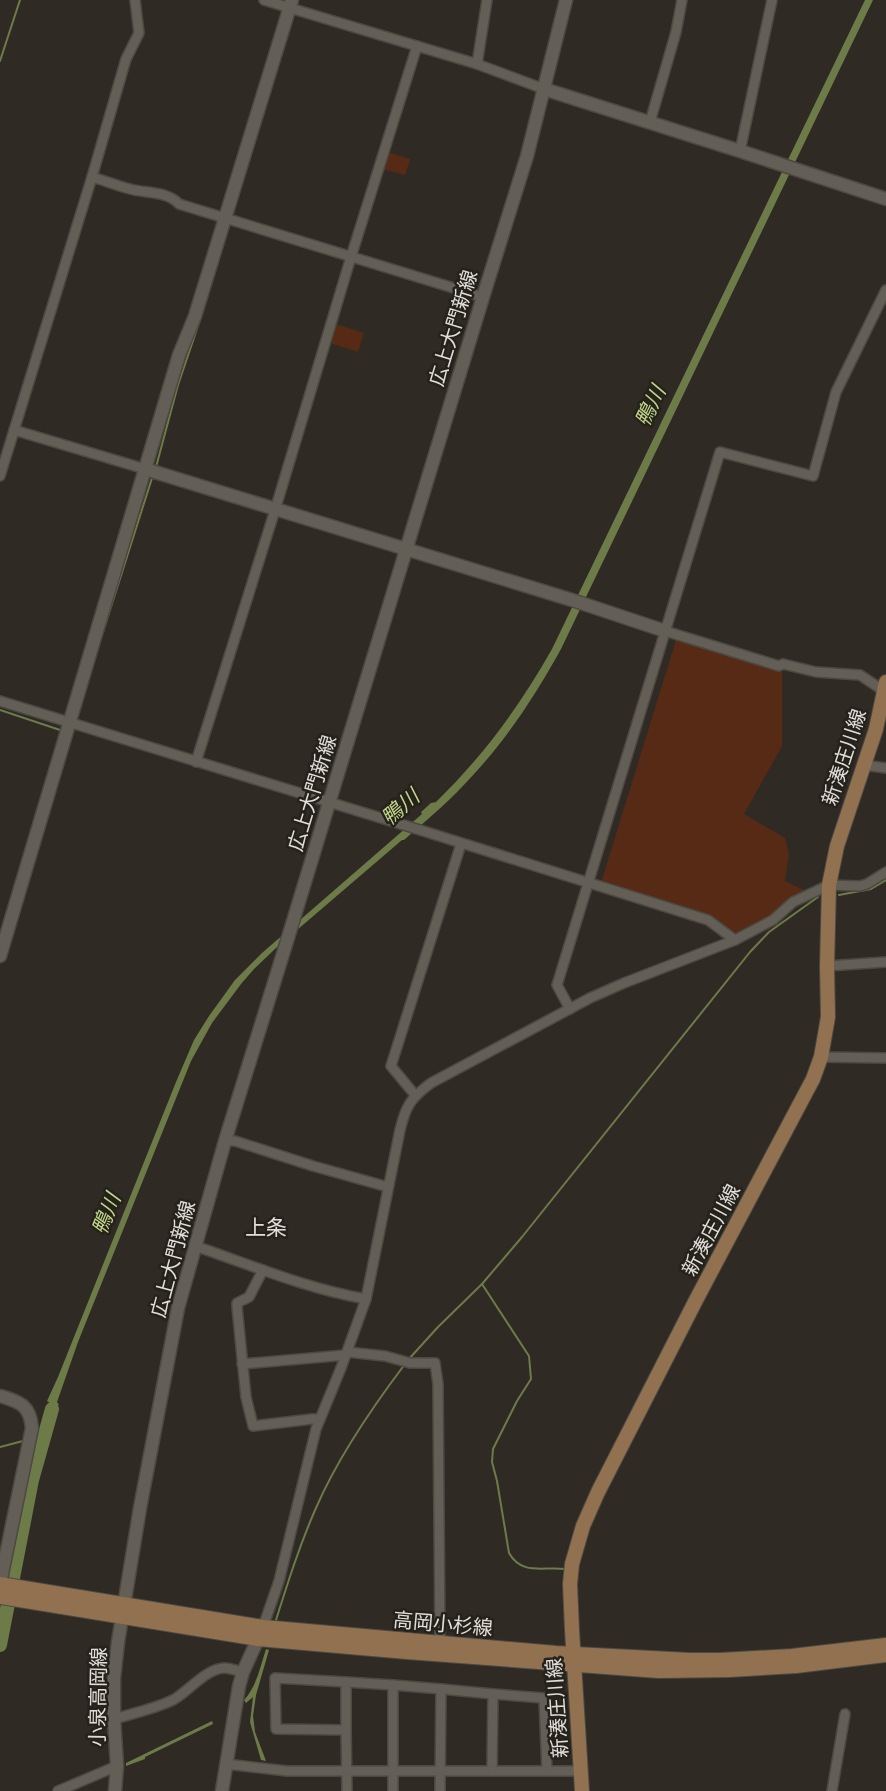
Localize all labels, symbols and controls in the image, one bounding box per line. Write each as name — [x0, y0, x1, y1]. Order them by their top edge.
street label: 広上大門新線 — [424, 267, 482, 389]
water label: 鴨川 — [630, 380, 671, 430]
street label: 新湊庄川線 — [817, 706, 871, 808]
street label: 広上大門新線 — [283, 732, 341, 854]
water label: 鴨川 — [376, 782, 426, 830]
street label: 新湊庄川線 — [677, 1180, 745, 1280]
water label: 鴨川 — [87, 1188, 126, 1238]
street label: 広上大門新線 — [146, 1198, 200, 1320]
district label: 上条 — [245, 1215, 287, 1240]
street label: 高岡小杉線 — [392, 1608, 494, 1640]
street label: 小泉高岡線 — [85, 1647, 111, 1747]
street label: 新湊庄川線 — [542, 1657, 572, 1759]

